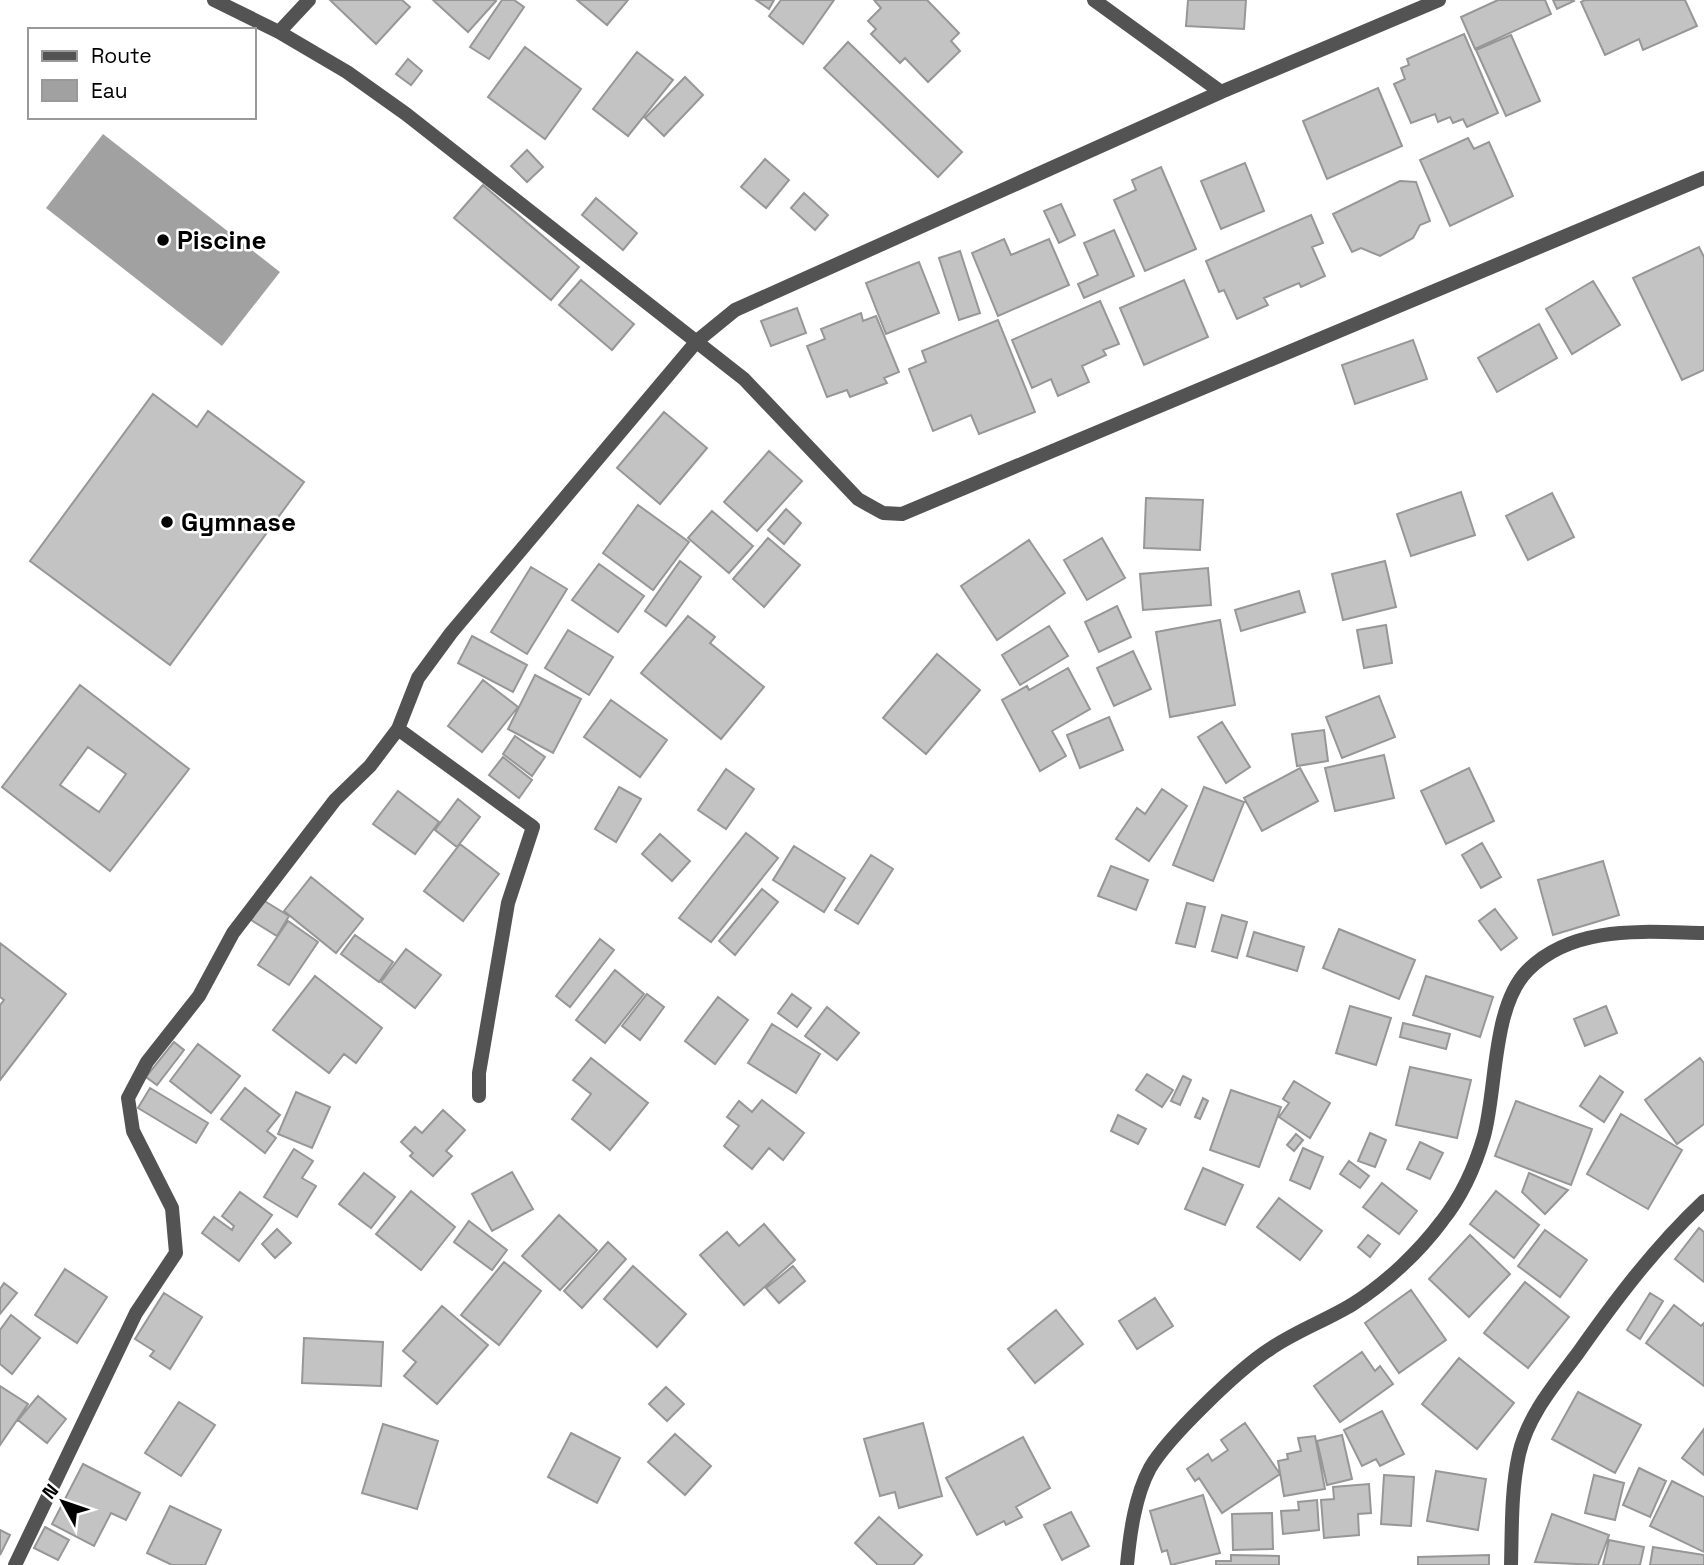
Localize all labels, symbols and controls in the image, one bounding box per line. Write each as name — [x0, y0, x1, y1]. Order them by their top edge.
legend — [28, 28, 256, 119]
text: Route — [91, 42, 152, 69]
text: Eau — [91, 77, 128, 104]
place label: Piscine — [177, 223, 266, 257]
marker: Piscine — [155, 232, 171, 248]
place label: Gymnase — [181, 505, 296, 539]
marker: Gymnase — [159, 514, 175, 530]
north arrow — [28, 1467, 98, 1537]
text: N — [37, 1478, 64, 1504]

